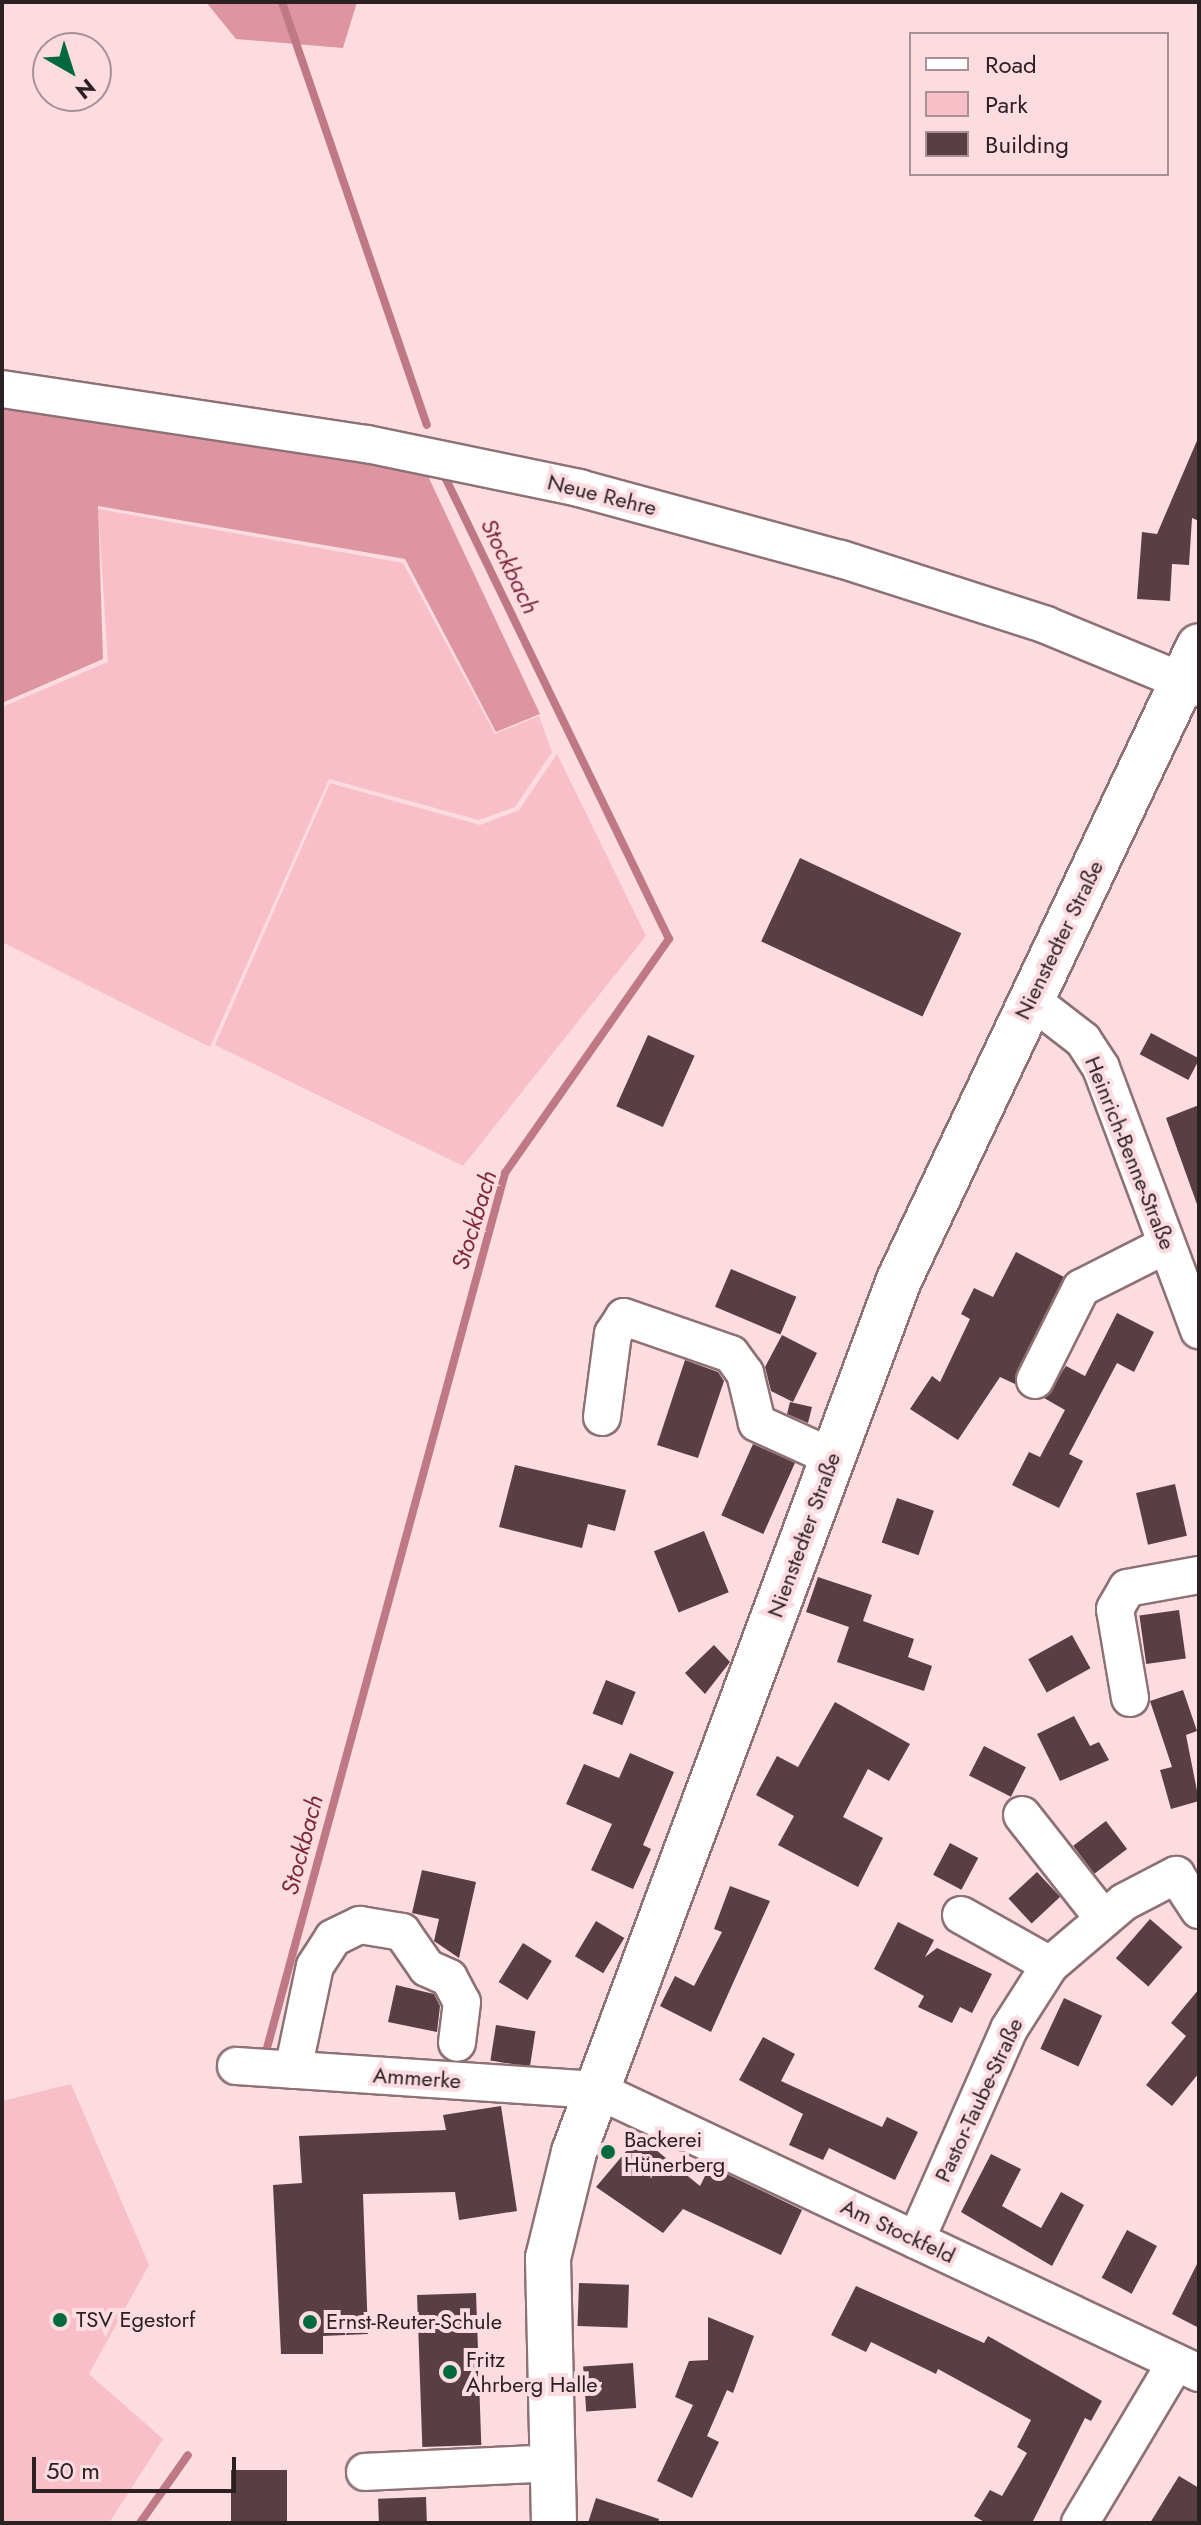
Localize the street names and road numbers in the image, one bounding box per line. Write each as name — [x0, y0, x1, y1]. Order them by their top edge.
street label: Neue Rehre — [545, 469, 659, 521]
street label: Nienstedter Straße — [1009, 856, 1109, 1024]
street label: Heinrich-Benne-Straße — [1079, 1052, 1181, 1254]
street label: Nienstedter Straße — [762, 1449, 846, 1621]
street label: Pastor-Taube-Straße — [929, 2014, 1029, 2186]
street label: Ammerke — [372, 2062, 462, 2094]
street label: Am Stockfeld — [837, 2193, 959, 2269]

